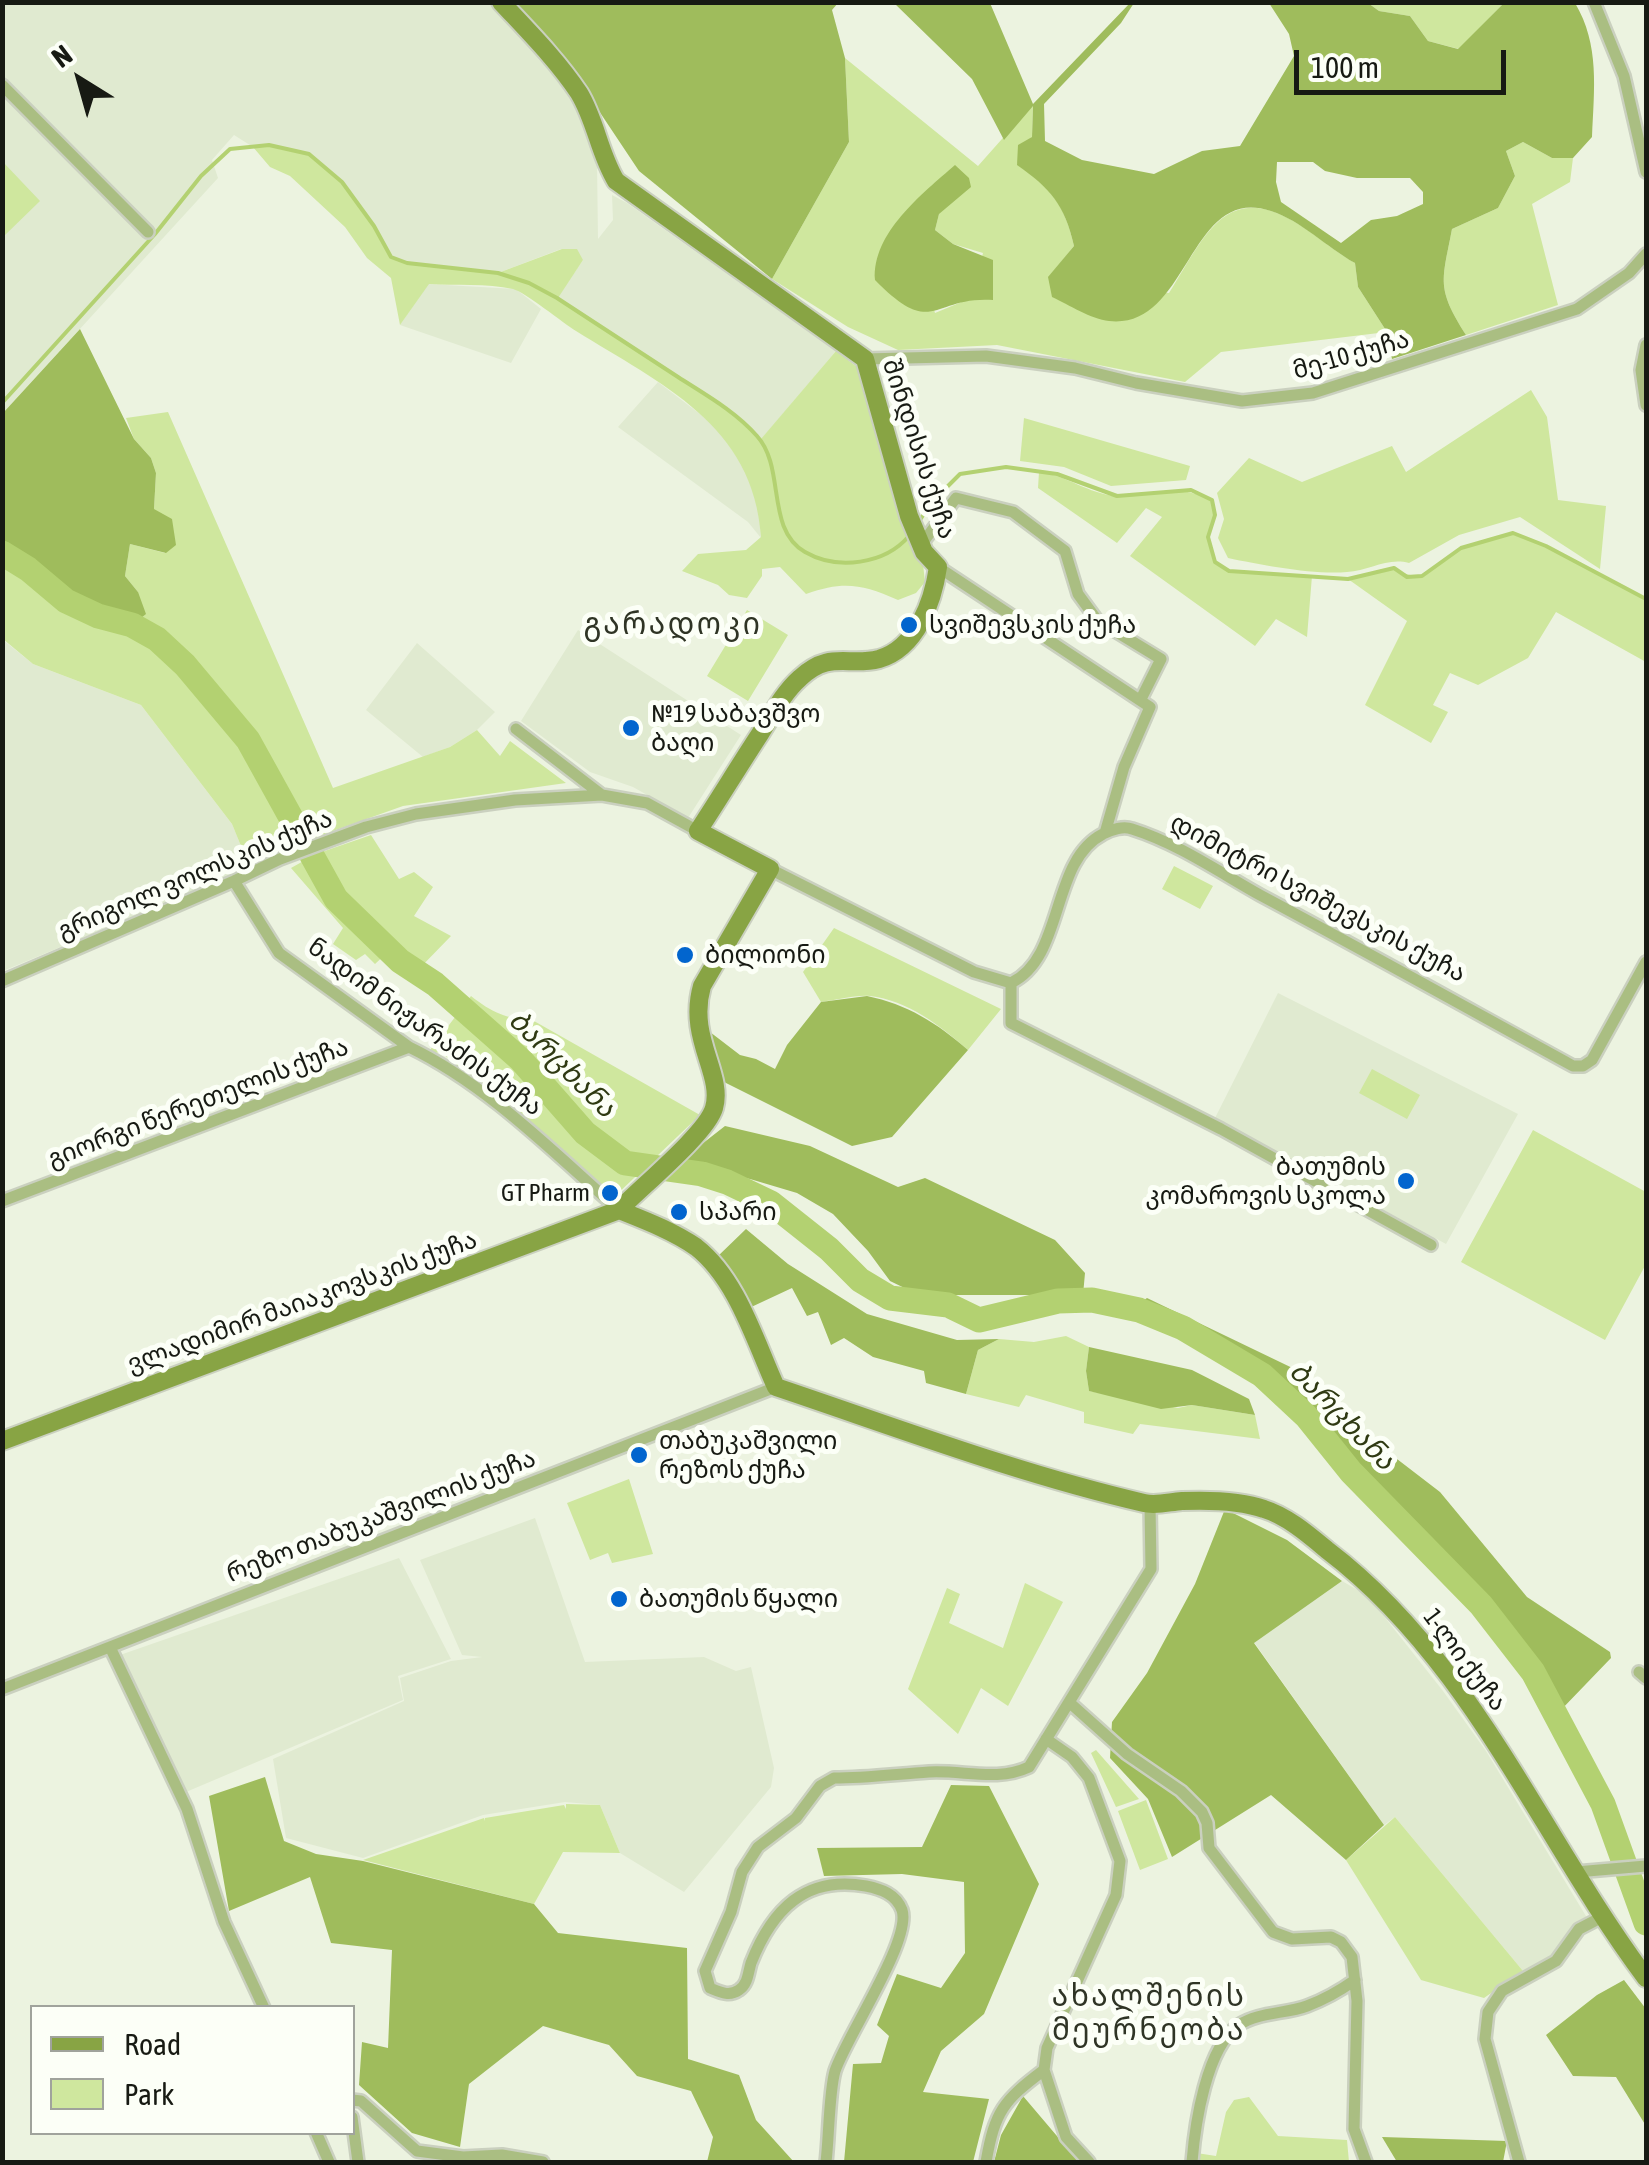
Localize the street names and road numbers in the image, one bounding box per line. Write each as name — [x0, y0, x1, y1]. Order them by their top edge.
street label: მე-10 ქუჩა — [1289, 324, 1413, 386]
street label: შინდისის ქუჩა — [876, 355, 962, 543]
street label: გრიგოლ ვოლსკის ქუჩა — [53, 803, 337, 947]
street label: დიმიტრი სვიშევსკის ქუჩა — [1165, 807, 1471, 989]
street label: ნადიმ ნიჟარაძის ქუჩა — [302, 932, 548, 1122]
street label: გიორგი წერეთელის ქუჩა — [43, 1032, 353, 1174]
street label: ვლადიმირ მაიაკოვსკის ქუჩა — [123, 1225, 481, 1379]
street label: რეზო თაბუკაშვილის ქუჩა — [222, 1443, 540, 1589]
street label: 1-ლი ქუჩა — [1417, 1603, 1513, 1717]

